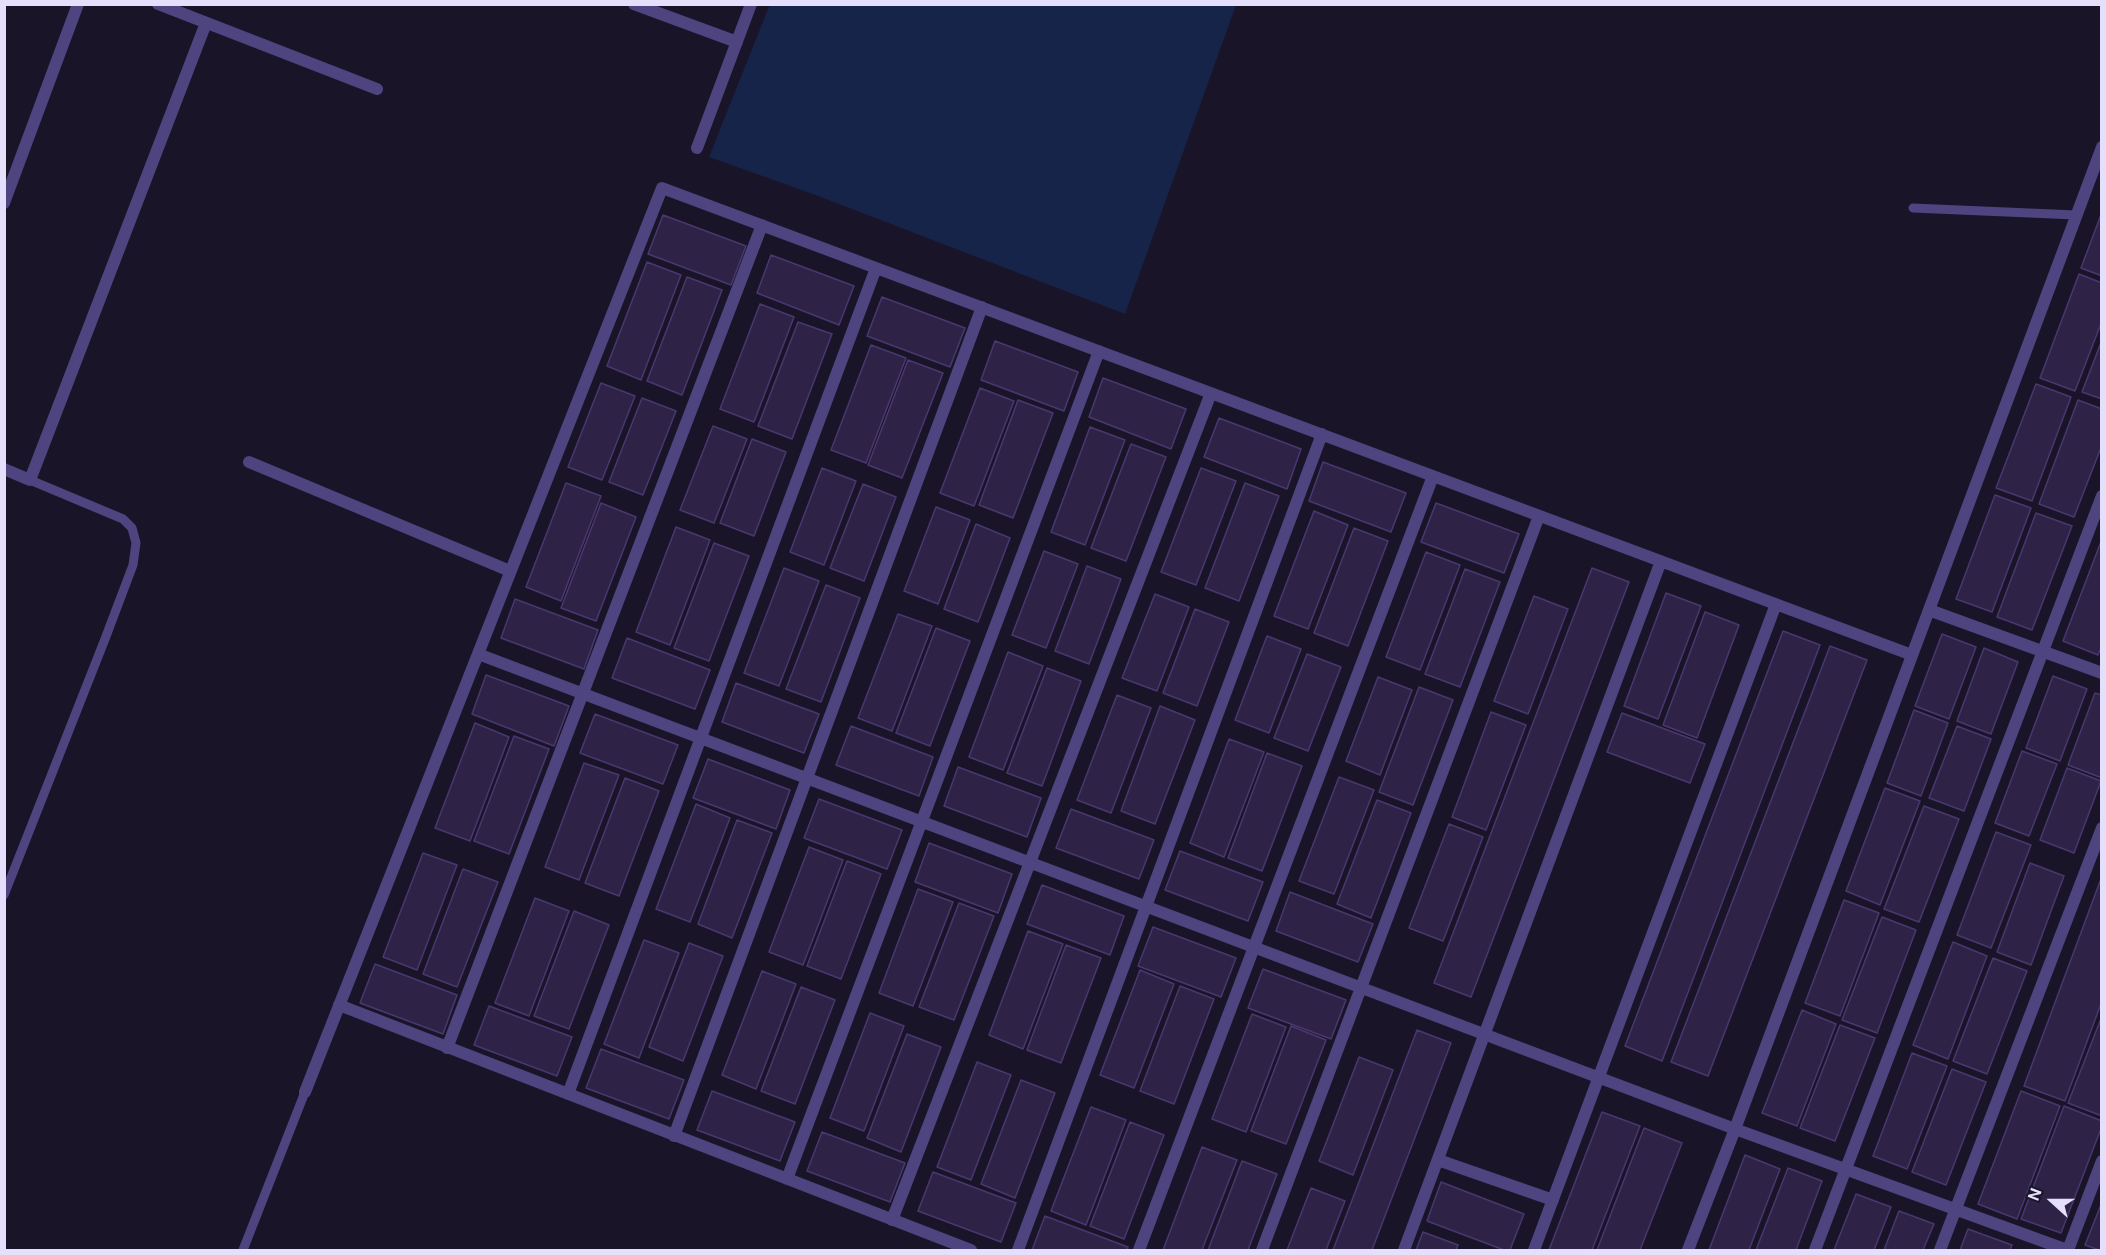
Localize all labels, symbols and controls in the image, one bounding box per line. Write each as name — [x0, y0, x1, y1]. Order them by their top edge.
north arrow — [2022, 1171, 2082, 1231]
text: N — [2023, 1185, 2047, 1204]

